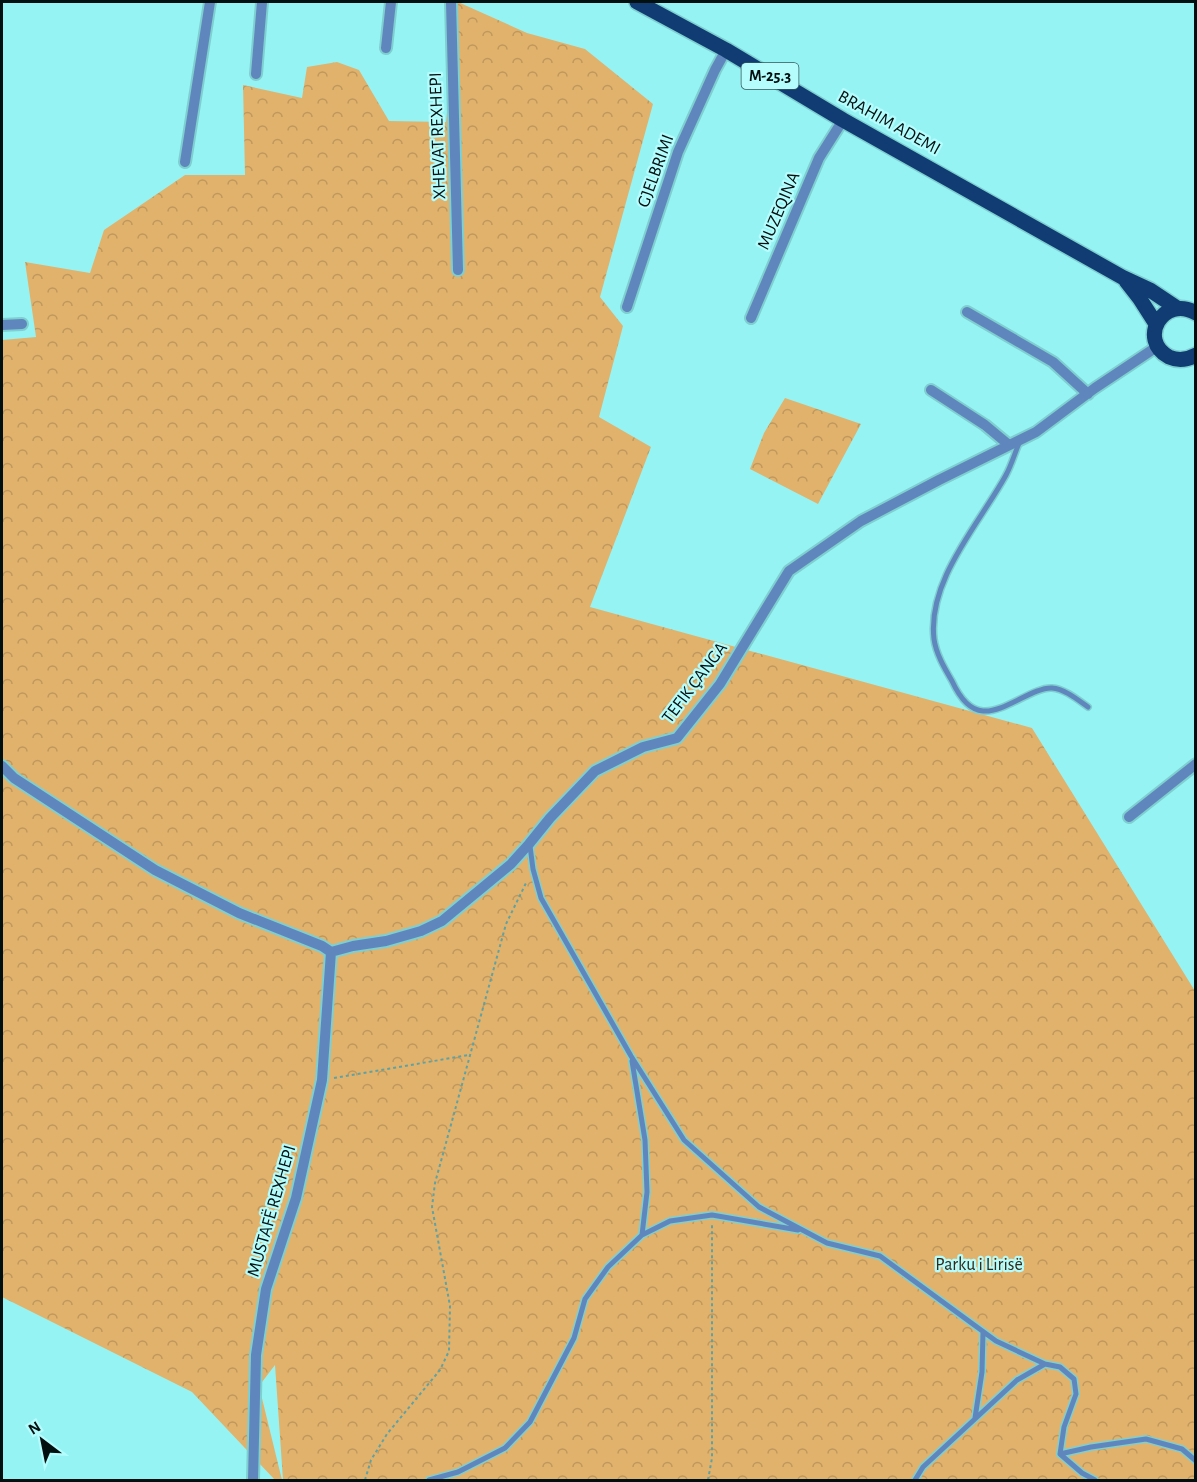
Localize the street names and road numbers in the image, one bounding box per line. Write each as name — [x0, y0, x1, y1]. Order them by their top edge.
road number: M-25.3 — [742, 63, 798, 89]
street label: XHEVAT REXHEPI — [427, 72, 449, 200]
street label: BRAHIM ADEMI — [835, 87, 943, 159]
street label: GJELBRIMI — [635, 132, 677, 210]
street label: MUZEQINA — [755, 169, 804, 252]
street label: TEFIK ÇANGA — [659, 639, 731, 727]
street label: MUSTAFË REXHEPI — [243, 1143, 299, 1279]

